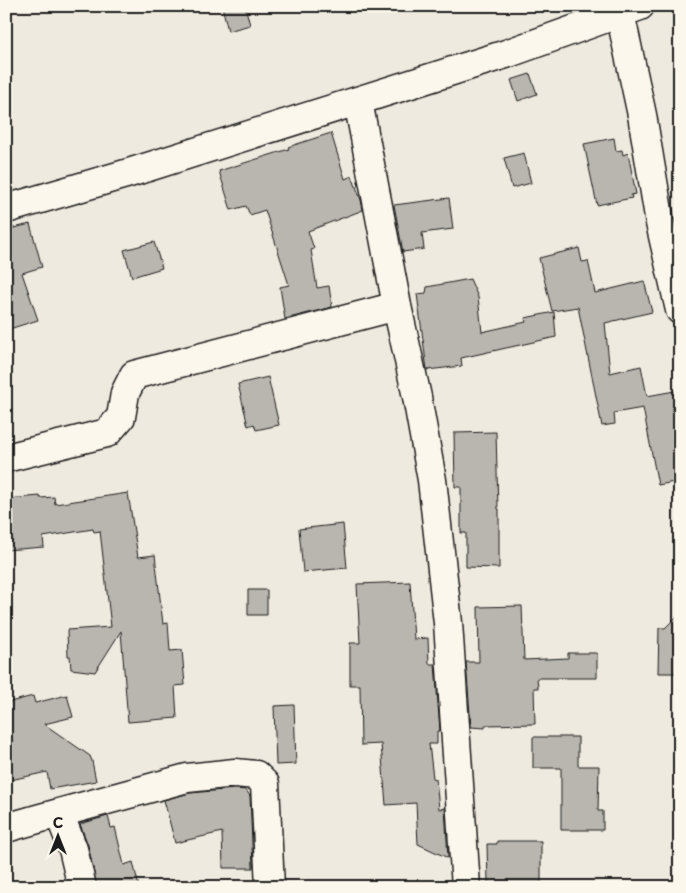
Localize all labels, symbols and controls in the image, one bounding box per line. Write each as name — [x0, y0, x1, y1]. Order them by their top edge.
north arrow — [32, 810, 82, 860]
text: С — [53, 812, 63, 833]

